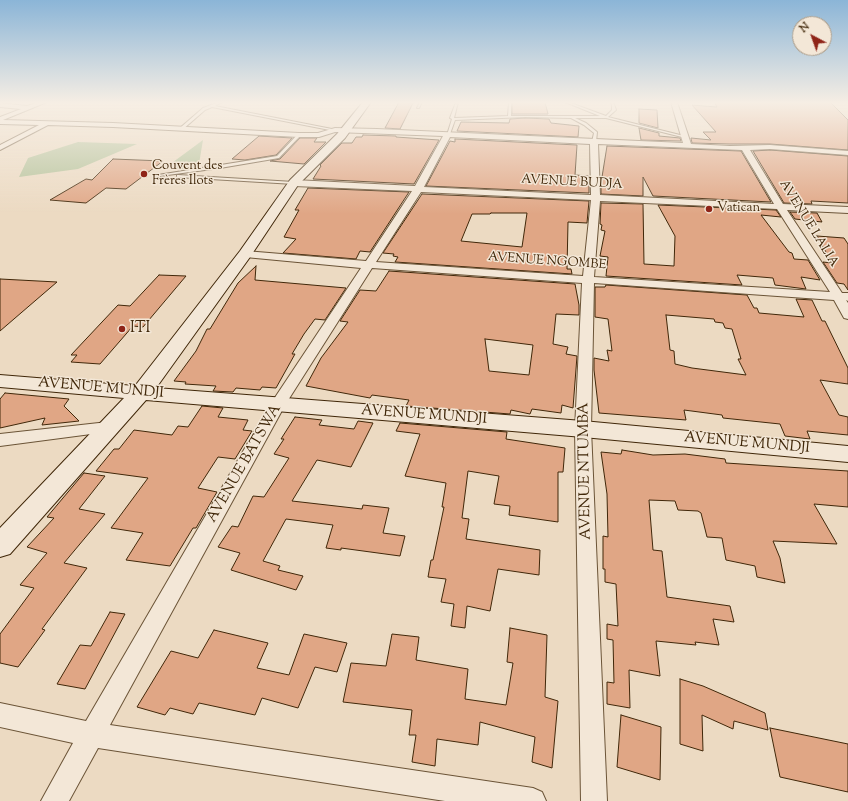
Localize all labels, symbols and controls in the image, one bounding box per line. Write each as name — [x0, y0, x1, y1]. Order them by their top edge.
north arrow — [792, 16, 832, 56]
text: N — [796, 19, 813, 37]
place label: Couvent des Frères Ilots — [152, 159, 222, 190]
marker: Couvent des Frères Ilots — [139, 169, 149, 179]
street label: AVENUE BUDJA — [521, 173, 623, 193]
street label: AVENUE LALIA — [775, 178, 841, 270]
place label: Vatican — [717, 201, 760, 217]
marker: Vatican — [704, 204, 714, 214]
street label: AVENUE NGOMBE — [487, 250, 607, 274]
place label: ITI — [130, 320, 150, 338]
marker: ITI — [117, 324, 127, 334]
street label: AVENUE MUNDJI — [37, 375, 165, 403]
street label: AVENUE BATSWA — [204, 402, 286, 526]
street label: AVENUE NTUMBA — [576, 402, 596, 540]
street label: AVENUE MUNDJI — [360, 403, 488, 429]
street label: AVENUE MUNDJI — [683, 430, 811, 458]

